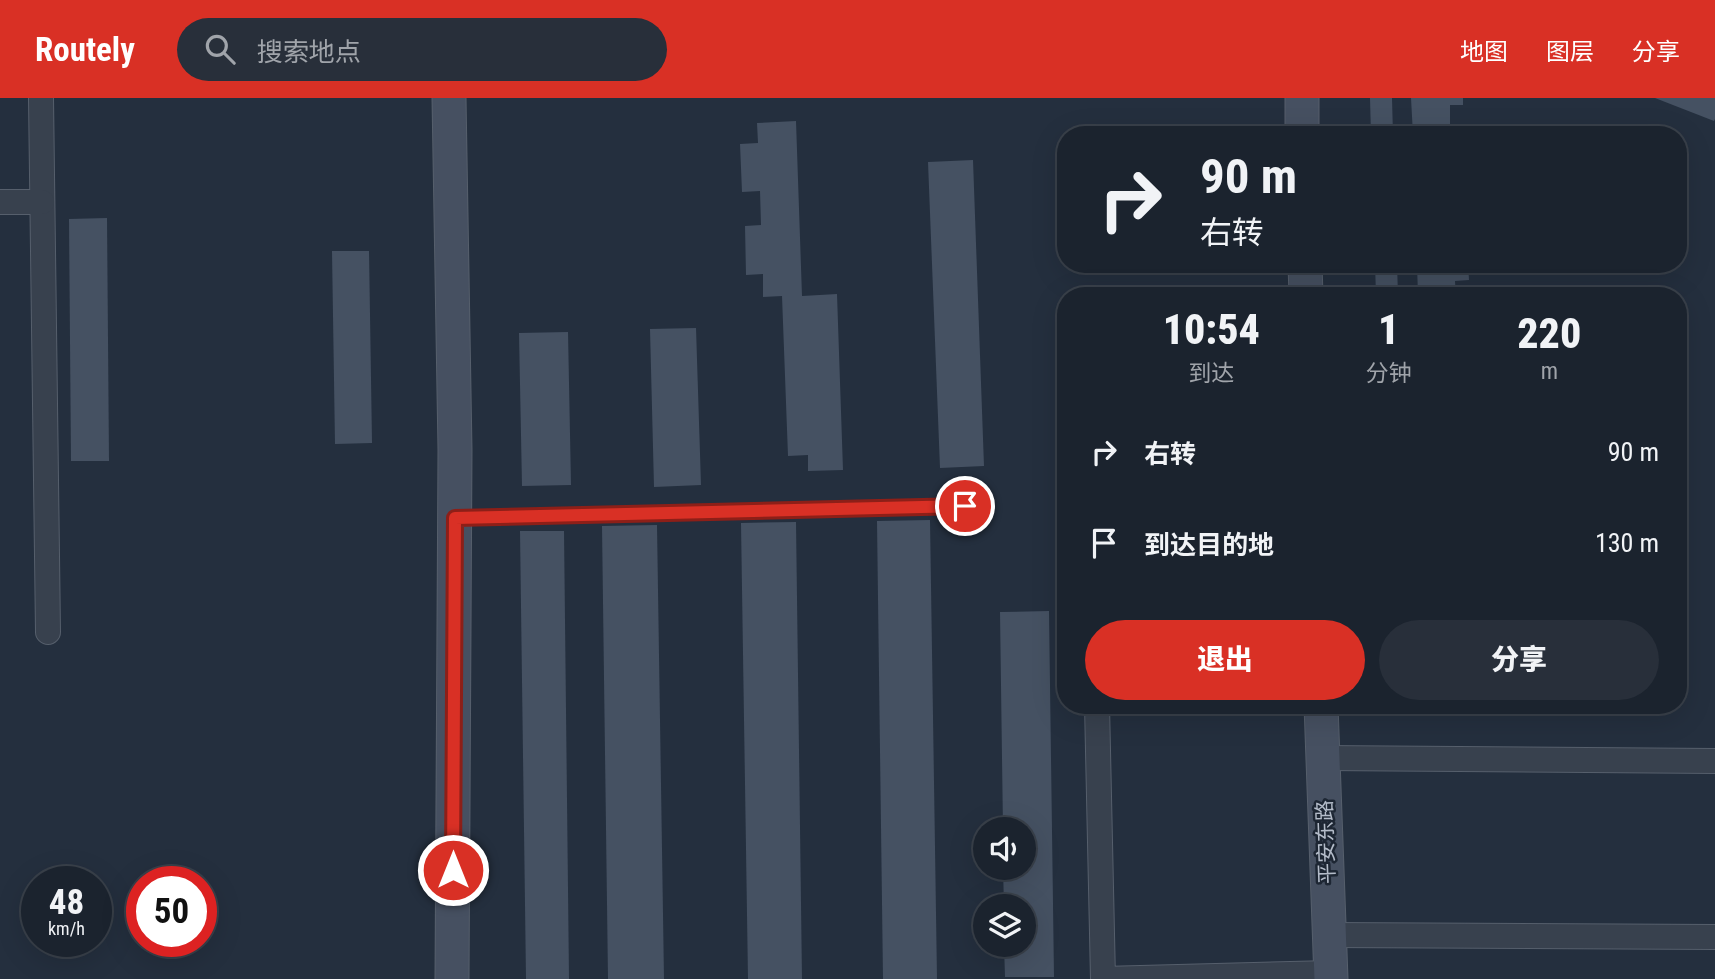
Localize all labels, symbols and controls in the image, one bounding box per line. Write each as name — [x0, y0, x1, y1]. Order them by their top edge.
search box — [177, 18, 667, 81]
text: Routely — [35, 30, 135, 69]
icon: search — [201, 30, 239, 68]
text: 搜索地点 — [257, 37, 361, 67]
text: 地图 — [1460, 38, 1508, 66]
text: 图层 — [1546, 38, 1594, 66]
text: 分享 — [1632, 38, 1680, 66]
text: 90 m — [1200, 148, 1297, 205]
icon: right — [1085, 154, 1176, 245]
text: 右转 — [1200, 214, 1264, 252]
text: 10:54 — [1163, 305, 1260, 354]
text: 1 — [1378, 305, 1399, 354]
text: 220 — [1517, 309, 1581, 358]
text: m — [1541, 358, 1558, 385]
text: 到达 — [1188, 360, 1234, 387]
text: 分钟 — [1366, 360, 1412, 387]
icon: right — [1085, 433, 1123, 471]
text: 90 m — [1608, 437, 1659, 467]
text: 右转 — [1144, 439, 1196, 469]
pin — [935, 476, 995, 536]
icon: arrive — [946, 487, 984, 525]
icon: arrive — [1085, 524, 1123, 562]
text: 130 m — [1595, 528, 1659, 558]
text: 到达目的地 — [1144, 530, 1274, 560]
button: 退出 — [1085, 620, 1365, 700]
button: 分享 — [1379, 620, 1659, 700]
street label: 平安东路 — [1313, 800, 1339, 884]
map controls — [973, 817, 1036, 957]
button: sound — [973, 817, 1036, 880]
position arrow — [416, 833, 490, 907]
speed limit sign: 50 — [126, 866, 217, 957]
text: 48 — [49, 882, 84, 923]
button: layers — [973, 894, 1036, 957]
text: km/h — [48, 918, 85, 939]

